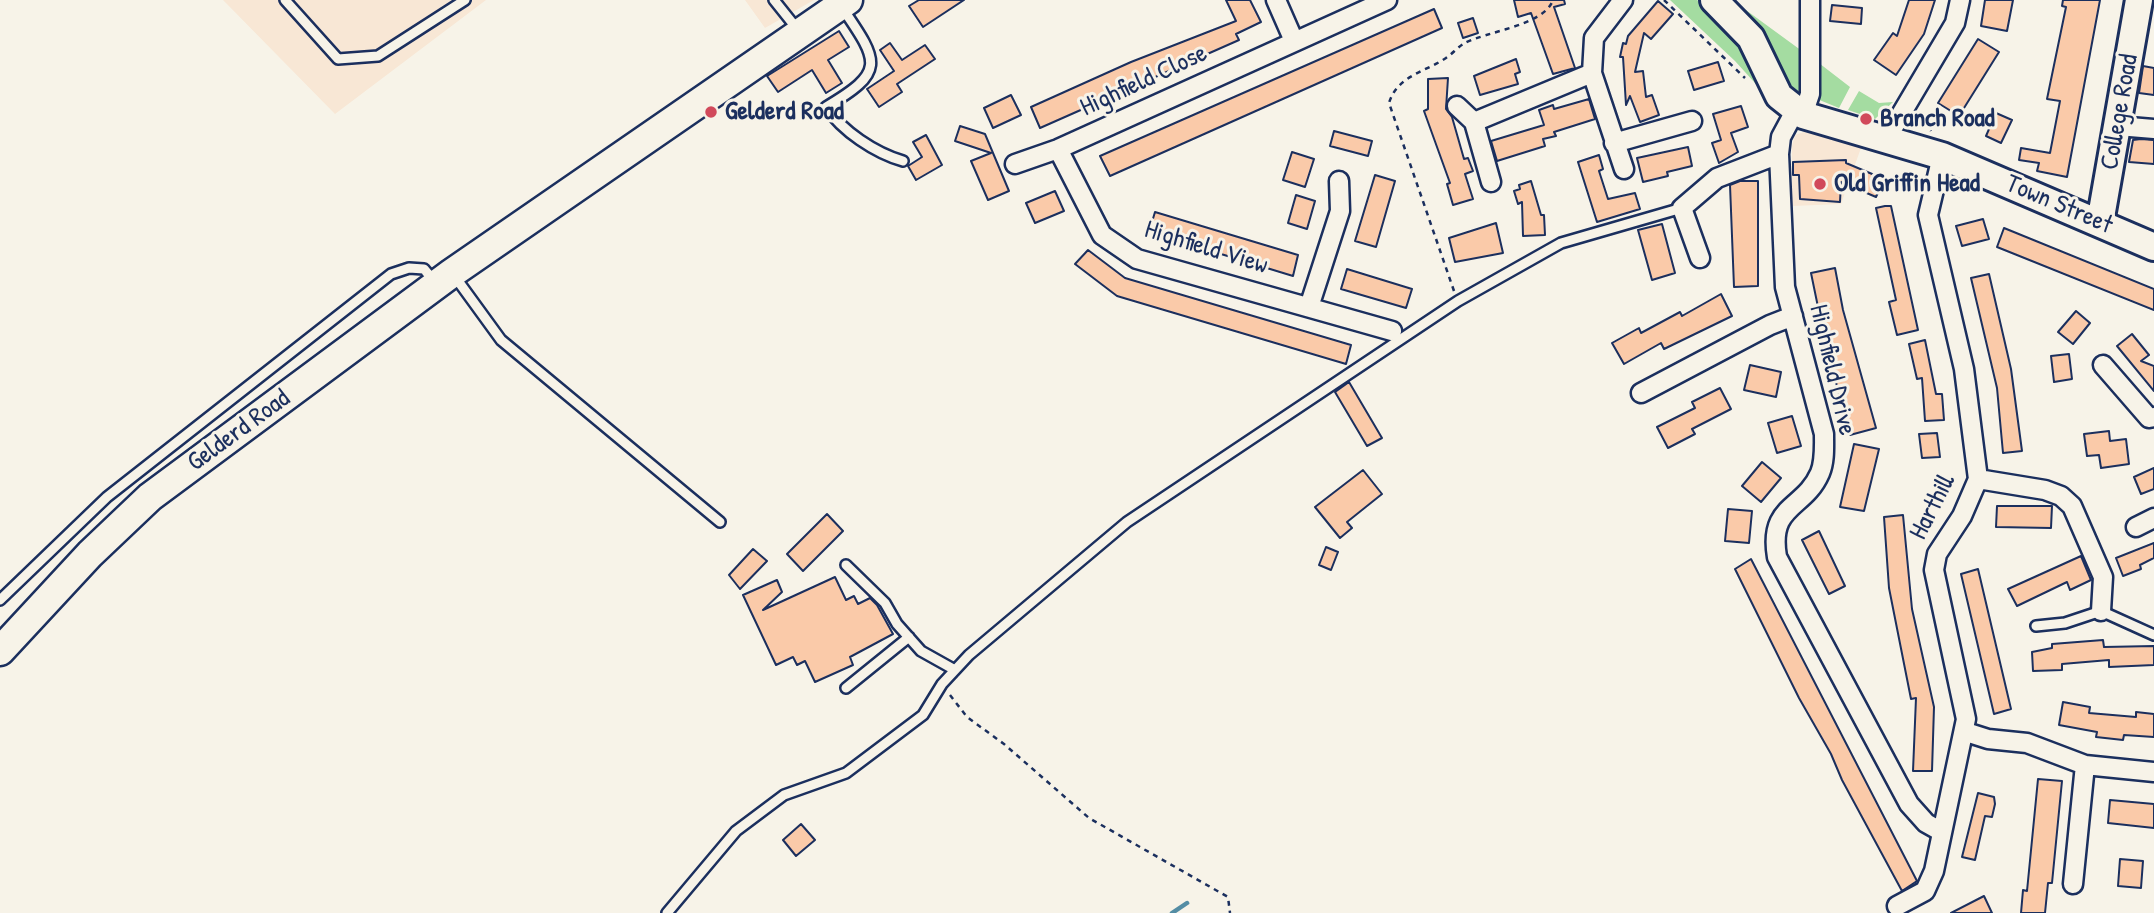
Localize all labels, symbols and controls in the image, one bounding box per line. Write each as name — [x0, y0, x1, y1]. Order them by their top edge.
street label: Highfield Close — [1076, 38, 1212, 124]
street label: College Road — [2094, 52, 2146, 172]
place label: Gelderd Road — [725, 96, 844, 128]
place label: Branch Road — [1880, 103, 1995, 135]
marker: Gelderd Road — [703, 104, 719, 120]
marker: Branch Road — [1858, 111, 1874, 127]
place label: Old Griffin Head — [1834, 168, 1980, 200]
street label: Town Street — [2001, 169, 2117, 241]
marker: Old Griffin Head — [1812, 176, 1828, 192]
street label: Highfield View — [1141, 215, 1271, 281]
street label: Highfield Drive — [1802, 302, 1862, 438]
street label: Gelderd Road — [182, 383, 296, 479]
street label: Harthill — [1903, 469, 1963, 545]

